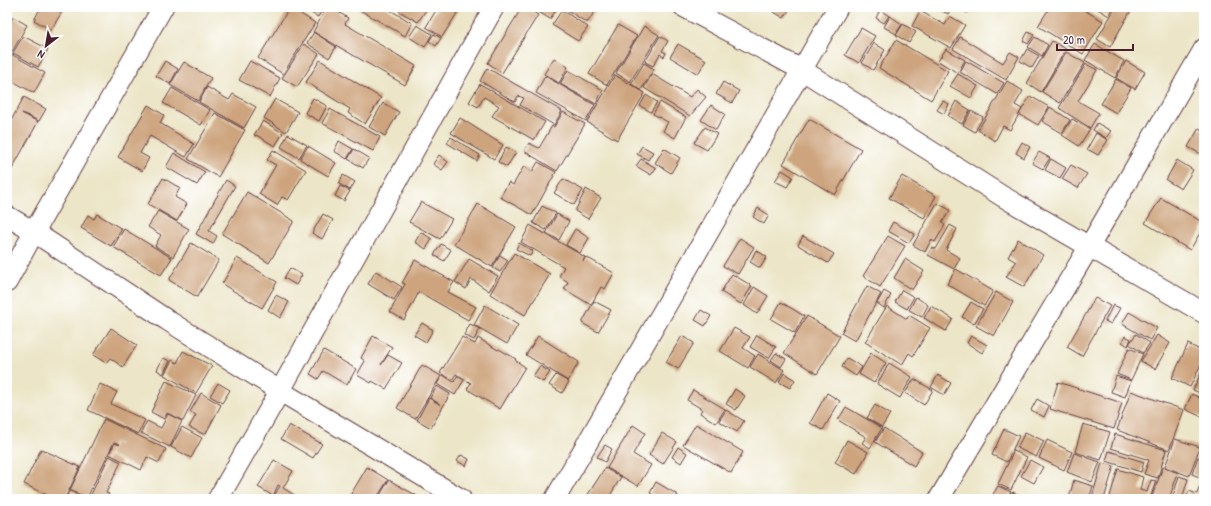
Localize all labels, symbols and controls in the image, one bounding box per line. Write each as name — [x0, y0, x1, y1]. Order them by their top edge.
north arrow — [26, 26, 66, 66]
scale bar — [1057, 26, 1133, 52]
text: 20 m — [1063, 31, 1085, 48]
text: N — [35, 47, 47, 62]

